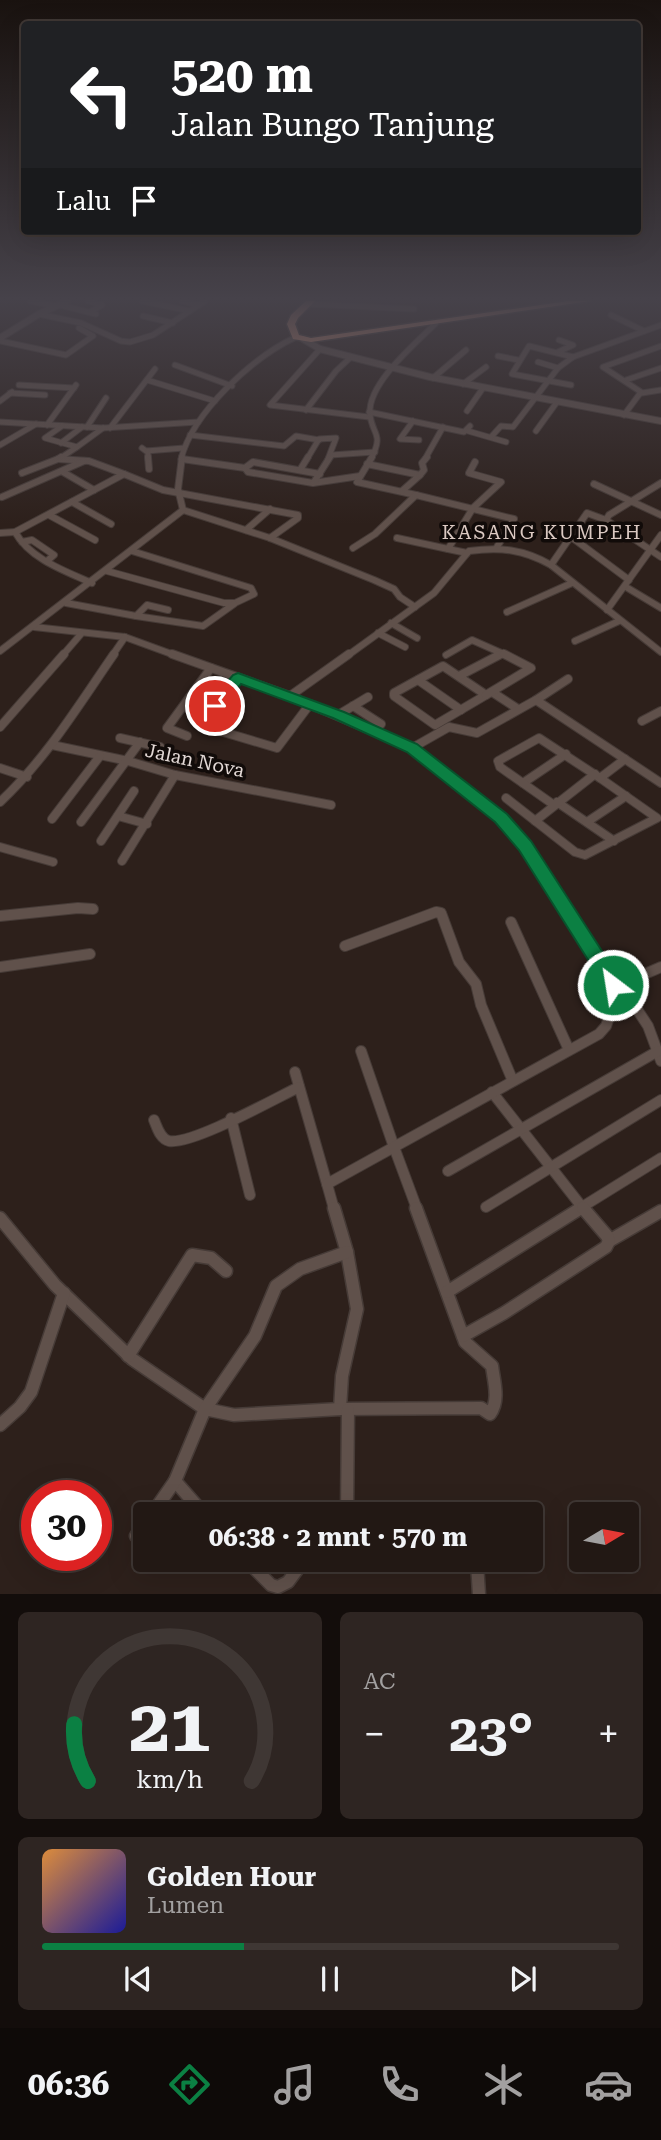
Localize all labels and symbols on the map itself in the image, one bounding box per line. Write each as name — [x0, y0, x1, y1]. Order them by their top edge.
district label: KASANG KUMPEH — [442, 521, 642, 544]
pin — [185, 676, 245, 736]
street label: Jalan Nova — [143, 739, 247, 782]
position arrow — [576, 948, 650, 1022]
speed limit sign: 30 — [21, 1480, 112, 1571]
north arrow — [569, 1502, 639, 1572]

